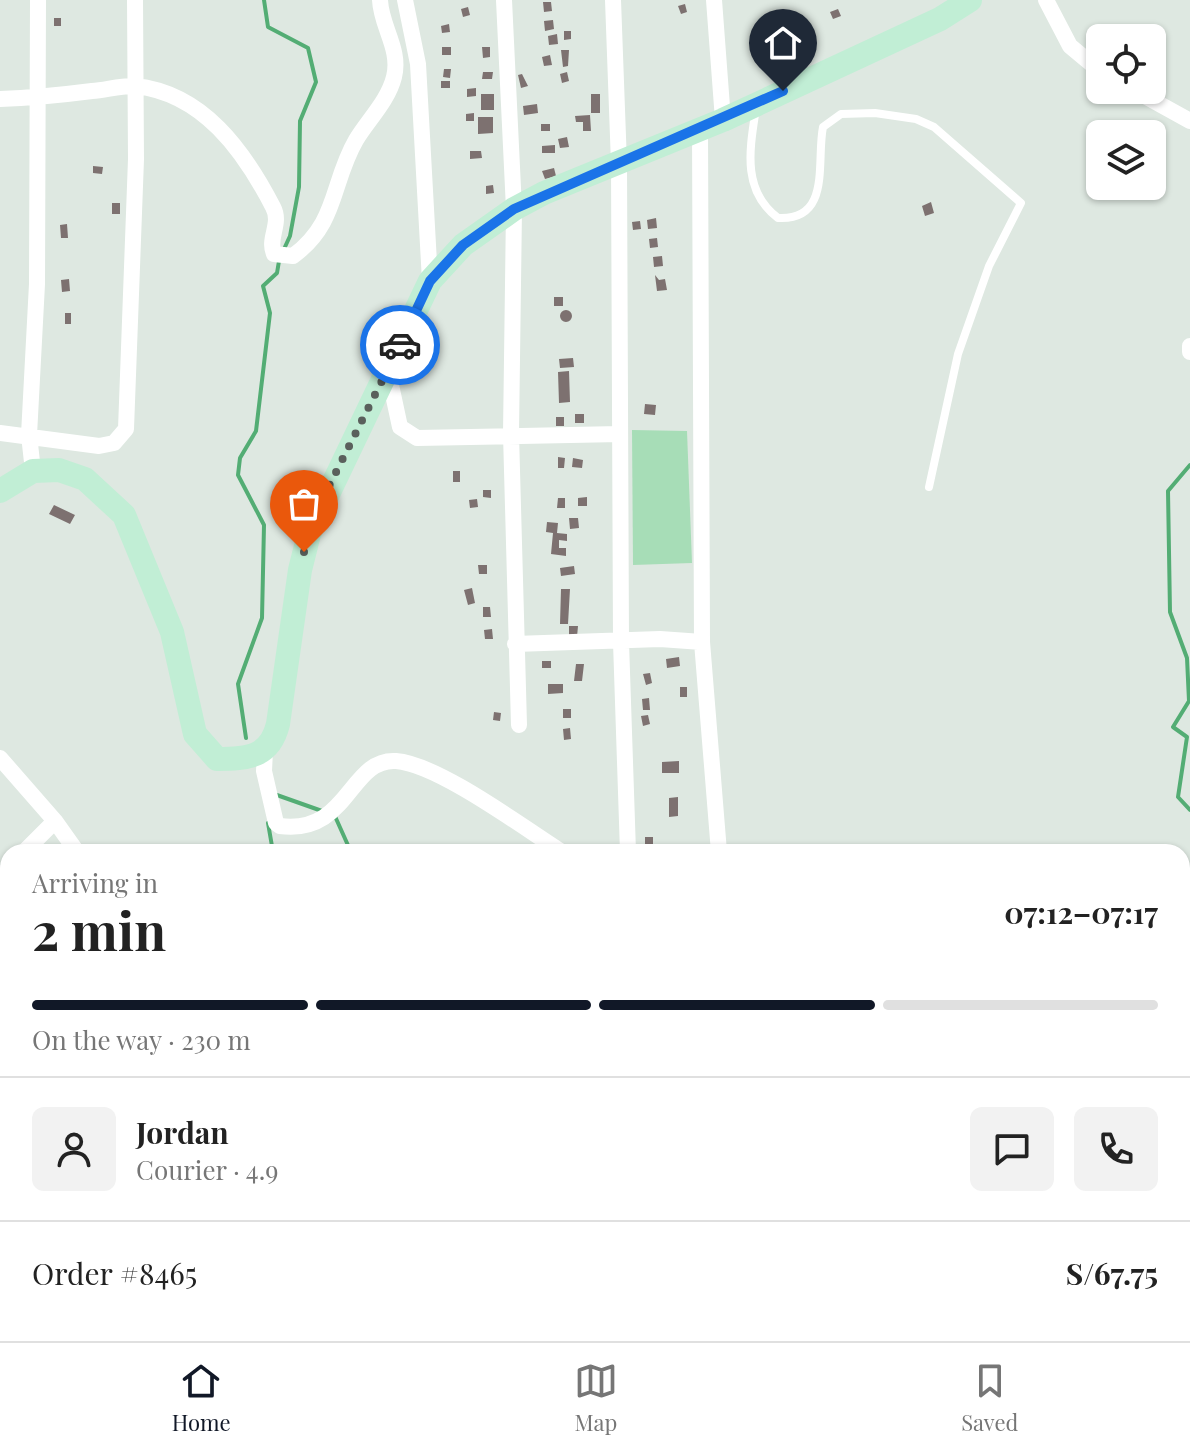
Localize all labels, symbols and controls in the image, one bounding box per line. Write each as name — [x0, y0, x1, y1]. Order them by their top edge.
pin — [749, 9, 817, 91]
icon: home — [761, 21, 805, 65]
map controls — [1086, 24, 1166, 200]
button: locate — [1086, 24, 1166, 104]
button: layers — [1086, 120, 1166, 200]
courier — [360, 305, 440, 385]
icon: car — [378, 323, 422, 367]
pin — [270, 470, 338, 552]
icon: bag — [282, 482, 326, 526]
text: Arriving in — [32, 865, 158, 900]
text: 07:12–07:17 — [1004, 892, 1158, 932]
text: 2 min — [32, 895, 166, 964]
text: On the way · 230 m — [32, 1022, 251, 1057]
button: person — [32, 1107, 116, 1191]
button: chat — [970, 1107, 1054, 1191]
button: phone — [1074, 1107, 1158, 1191]
text: Jordan — [136, 1112, 229, 1152]
text: Courier · 4.9 — [136, 1152, 278, 1187]
text: Order #8465 — [32, 1253, 197, 1293]
text: S/67.75 — [1066, 1253, 1158, 1293]
tab: Home — [172, 1359, 231, 1437]
tab: Map — [574, 1359, 618, 1437]
tab: Saved — [961, 1359, 1018, 1437]

